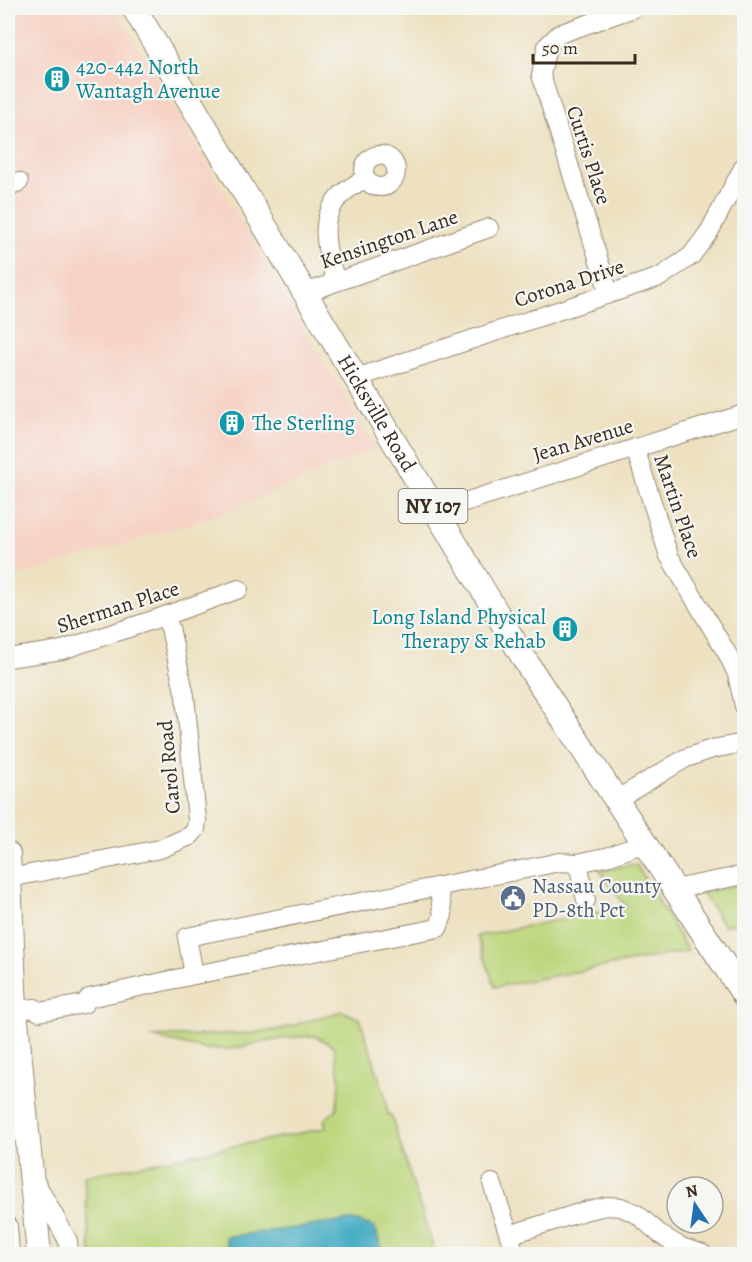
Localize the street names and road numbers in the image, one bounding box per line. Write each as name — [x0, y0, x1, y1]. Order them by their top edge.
street label: Curtis Place — [560, 102, 618, 208]
street label: Kensington Lane — [316, 202, 462, 276]
street label: Corona Drive — [510, 252, 628, 314]
street label: Hicksville Road — [331, 349, 423, 477]
street label: Jean Avenue — [529, 411, 637, 469]
street label: Martin Place — [647, 450, 709, 562]
road number: NY 107 — [398, 489, 468, 523]
street label: Sherman Place — [53, 574, 183, 640]
street label: Carol Road — [151, 718, 187, 815]

